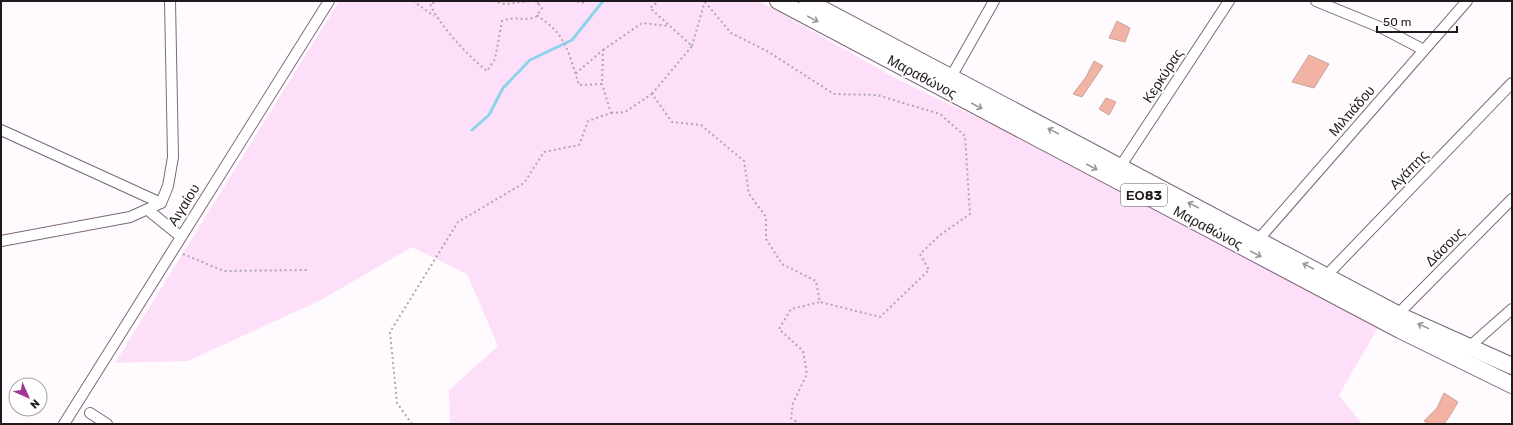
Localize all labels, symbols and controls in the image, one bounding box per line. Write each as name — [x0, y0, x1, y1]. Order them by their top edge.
scale bar — [1377, 8, 1457, 34]
text: 50 m — [1383, 15, 1411, 29]
one-way arrow — [807, 16, 819, 24]
street label: Κερκύρας — [1139, 46, 1187, 106]
street label: Μαραθώνος — [884, 52, 960, 102]
street label: Μιλτιάδου — [1325, 82, 1379, 140]
one-way arrow — [971, 103, 983, 111]
one-way arrow — [1047, 127, 1059, 135]
street label: Αγάπης — [1386, 147, 1432, 193]
one-way arrow — [1086, 164, 1098, 171]
street label: Αιγαίου — [165, 181, 203, 229]
road number: ΕΟ83 — [1121, 184, 1167, 206]
one-way arrow — [1187, 201, 1199, 209]
street label: Μαραθώνος — [1170, 203, 1246, 253]
street label: Δάσους — [1422, 224, 1468, 270]
one-way arrow — [1250, 251, 1262, 258]
one-way arrow — [1302, 262, 1314, 269]
one-way arrow — [1417, 322, 1429, 329]
north arrow — [8, 377, 48, 417]
text: N — [27, 396, 42, 411]

